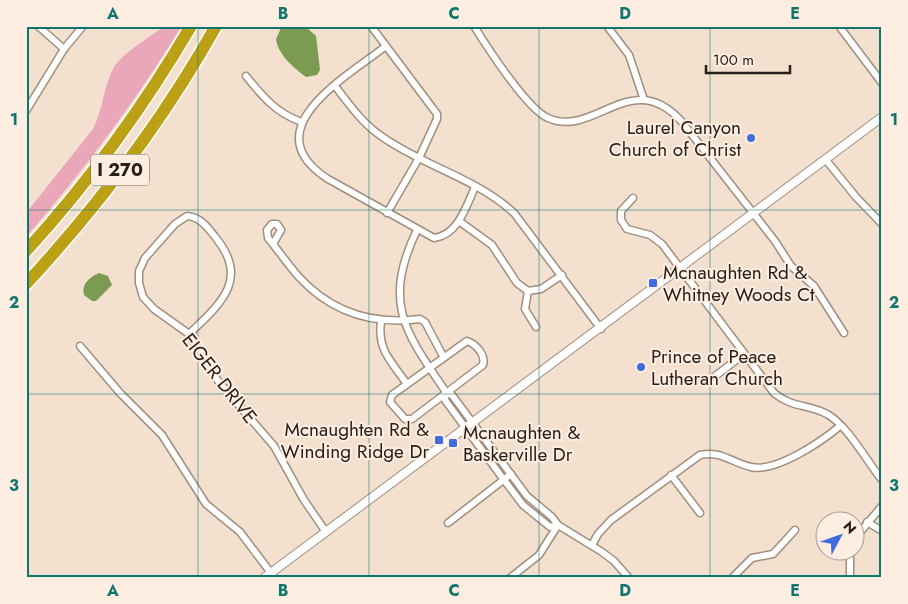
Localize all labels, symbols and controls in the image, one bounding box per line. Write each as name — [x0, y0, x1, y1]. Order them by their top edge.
text: A — [106, 2, 119, 25]
text: B — [278, 2, 288, 25]
text: C — [448, 2, 460, 25]
text: D — [619, 2, 631, 25]
text: E — [790, 2, 800, 25]
scale bar — [706, 42, 789, 74]
text: 100 m — [713, 49, 754, 71]
text: 1 — [10, 108, 18, 131]
text: 1 — [890, 108, 898, 131]
place label: Laurel Canyon Church of Christ — [609, 114, 741, 163]
marker: Laurel Canyon Church of Christ — [745, 132, 757, 144]
road number: I 270 — [91, 154, 149, 186]
place label: Mcnaughten Rd & Whitney Woods Ct — [663, 259, 815, 308]
marker: Mcnaughten Rd & Whitney Woods Ct — [647, 277, 659, 289]
text: 2 — [9, 291, 19, 314]
text: 2 — [889, 291, 899, 314]
street label: EIGER DRIVE — [176, 328, 263, 429]
place label: Prince of Peace Lutheran Church — [651, 343, 783, 392]
marker: Prince of Peace Lutheran Church — [635, 361, 647, 373]
place label: Mcnaughten Rd & Winding Ridge Dr — [281, 416, 429, 465]
place label: Mcnaughten & Baskerville Dr — [463, 419, 580, 468]
marker: Mcnaughten Rd & Winding Ridge Dr — [433, 434, 445, 446]
marker: Mcnaughten & Baskerville Dr — [447, 437, 459, 449]
text: 3 — [9, 474, 19, 497]
text: 3 — [889, 474, 899, 497]
north arrow — [816, 512, 866, 562]
text: N — [839, 517, 861, 538]
text: A — [106, 579, 119, 602]
text: B — [278, 579, 288, 602]
text: C — [448, 579, 460, 602]
text: D — [619, 579, 631, 602]
text: E — [790, 579, 800, 602]

